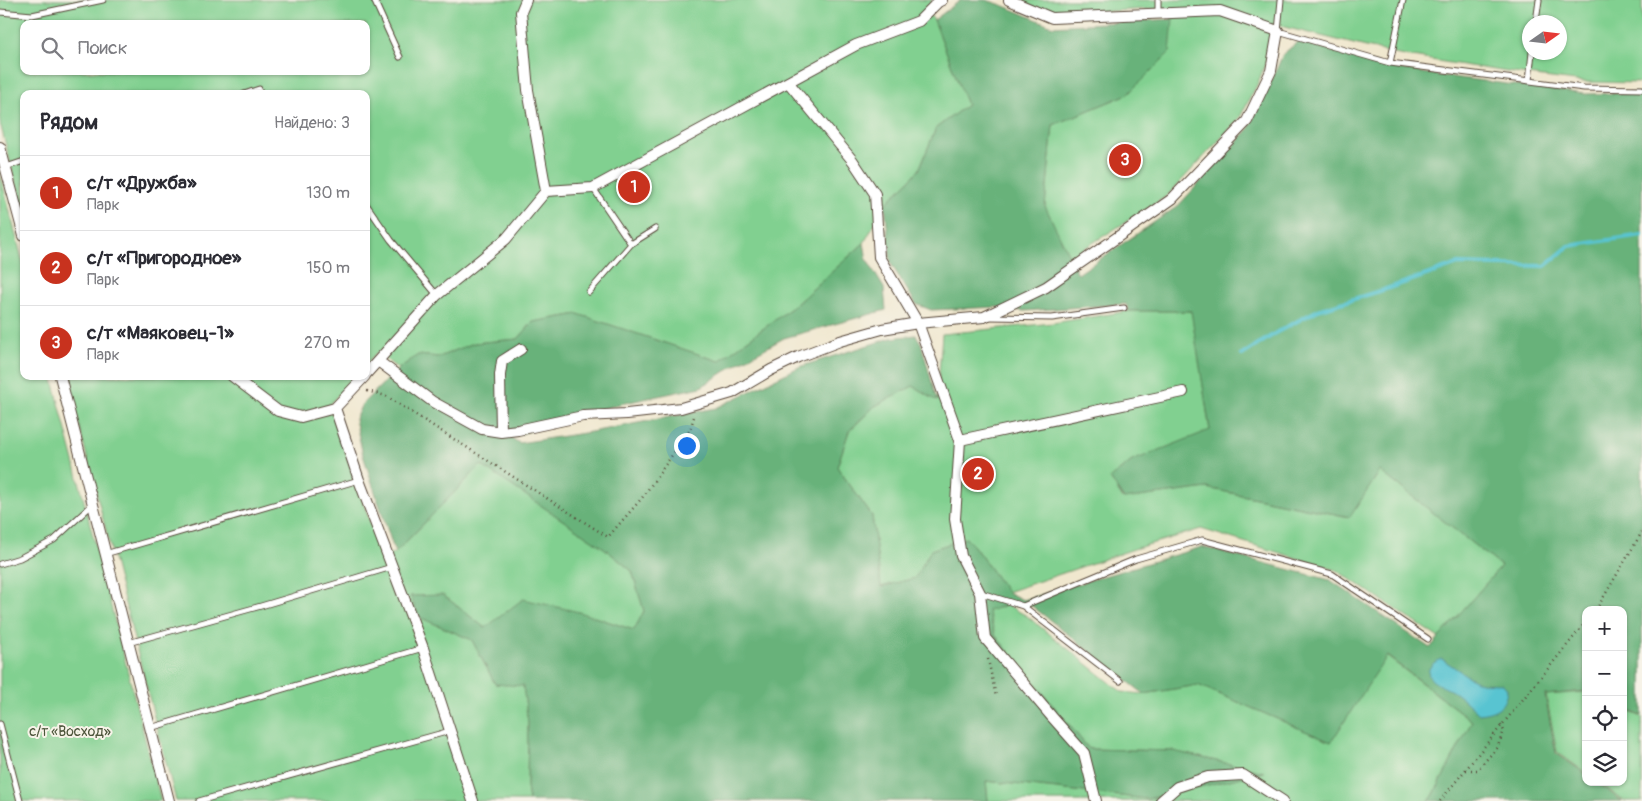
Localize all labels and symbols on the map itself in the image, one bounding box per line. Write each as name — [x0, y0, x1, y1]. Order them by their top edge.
north arrow — [1522, 15, 1567, 60]
pin: 3 — [1109, 141, 1141, 179]
pin: 1 — [618, 168, 650, 206]
your location — [674, 433, 700, 459]
pin: 2 — [962, 455, 994, 493]
park label: с/т «Восход» — [29, 723, 111, 740]

